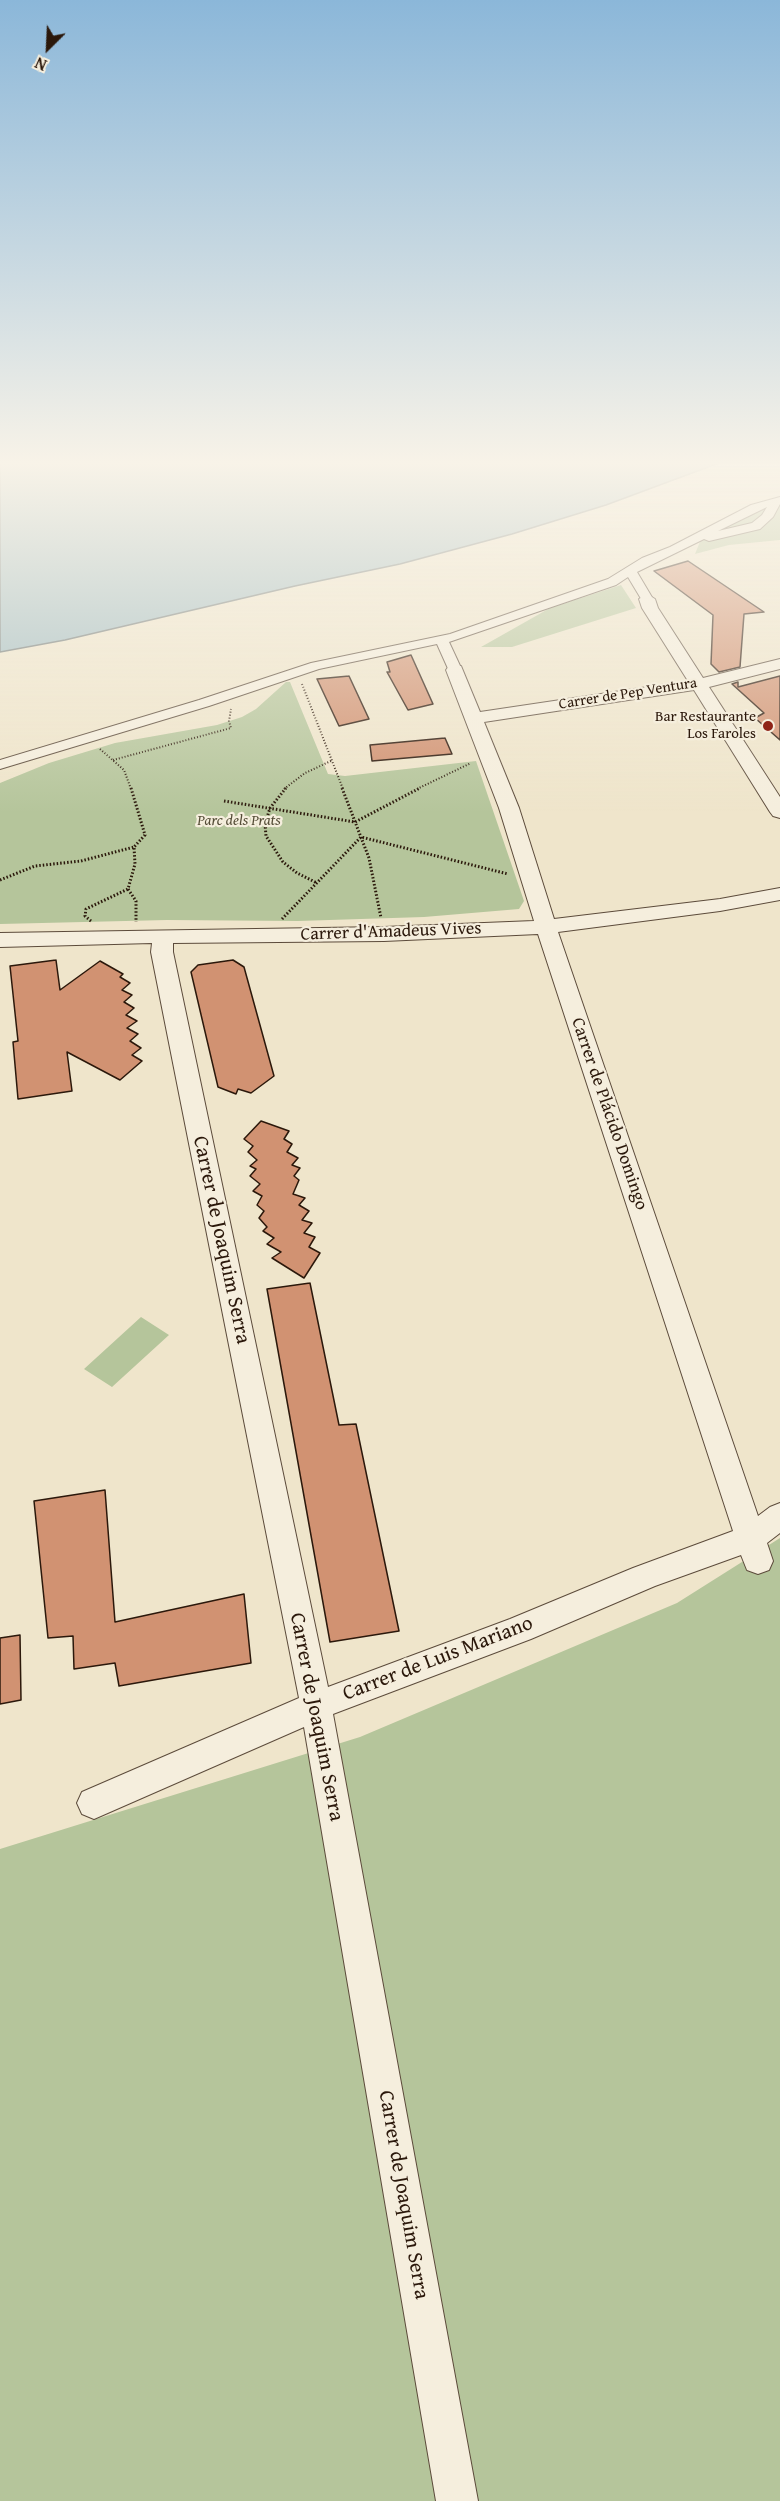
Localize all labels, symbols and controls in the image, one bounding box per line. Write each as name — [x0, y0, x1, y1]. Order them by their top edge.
north arrow — [18, 18, 78, 78]
text: N — [31, 51, 50, 78]
street label: Carrer de Pep Ventura — [558, 674, 698, 714]
place label: Bar Restaurante Los Faroles — [655, 708, 756, 743]
marker: Bar Restaurante Los Faroles — [761, 719, 775, 733]
park label: Parc dels Prats — [197, 812, 281, 830]
street label: Carrer d'Amadeus Vives — [300, 918, 482, 946]
street label: Carrer de Plácido Domingo — [566, 1015, 652, 1213]
street label: Carrer de Joaquim Serra — [187, 1134, 255, 1346]
street label: Carrer de Joaquim Serra — [283, 1611, 349, 1823]
street label: Carrer de Luis Mariano — [339, 1611, 537, 1707]
street label: Carrer de Joaquim Serra — [372, 2089, 434, 2301]

